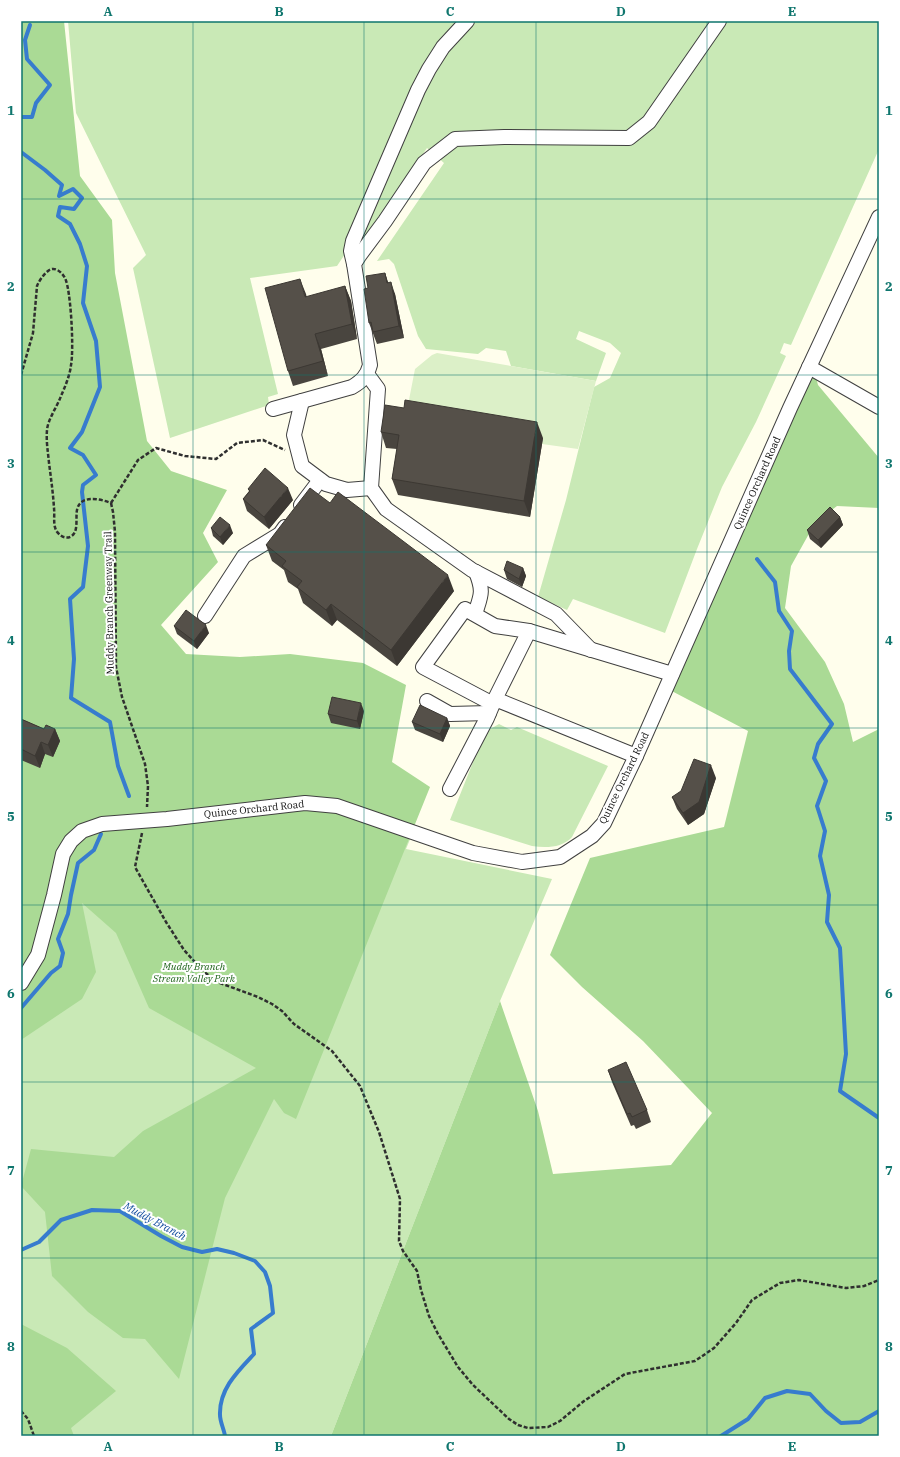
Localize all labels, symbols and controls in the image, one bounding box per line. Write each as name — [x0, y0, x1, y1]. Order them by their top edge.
text: A — [103, 3, 113, 20]
text: B — [274, 3, 284, 20]
text: C — [446, 3, 455, 20]
text: D — [616, 3, 626, 20]
text: E — [788, 3, 796, 20]
text: 1 — [7, 102, 15, 119]
text: 1 — [885, 102, 893, 119]
text: 2 — [7, 278, 15, 295]
text: 2 — [885, 278, 893, 295]
street label: Quince Orchard Road — [731, 434, 783, 532]
text: 3 — [7, 455, 15, 472]
text: 3 — [885, 455, 893, 472]
street label: Muddy Branch Greenway Trail — [101, 531, 117, 675]
text: 4 — [7, 632, 15, 649]
text: 4 — [885, 632, 893, 649]
street label: Quince Orchard Road — [596, 730, 652, 826]
street label: Quince Orchard Road — [203, 797, 305, 821]
text: 5 — [7, 808, 15, 825]
text: 5 — [885, 808, 893, 825]
park label: Muddy Branch Stream Valley Park — [152, 960, 236, 985]
text: 6 — [7, 985, 15, 1002]
text: 6 — [885, 985, 893, 1002]
text: 7 — [7, 1162, 15, 1179]
text: 7 — [885, 1162, 893, 1179]
water label: Muddy Branch — [121, 1198, 189, 1243]
text: 8 — [7, 1338, 15, 1355]
text: 8 — [885, 1338, 893, 1355]
text: A — [103, 1438, 113, 1455]
text: B — [274, 1438, 284, 1455]
text: C — [446, 1438, 455, 1455]
text: D — [616, 1438, 626, 1455]
text: E — [788, 1438, 796, 1455]

